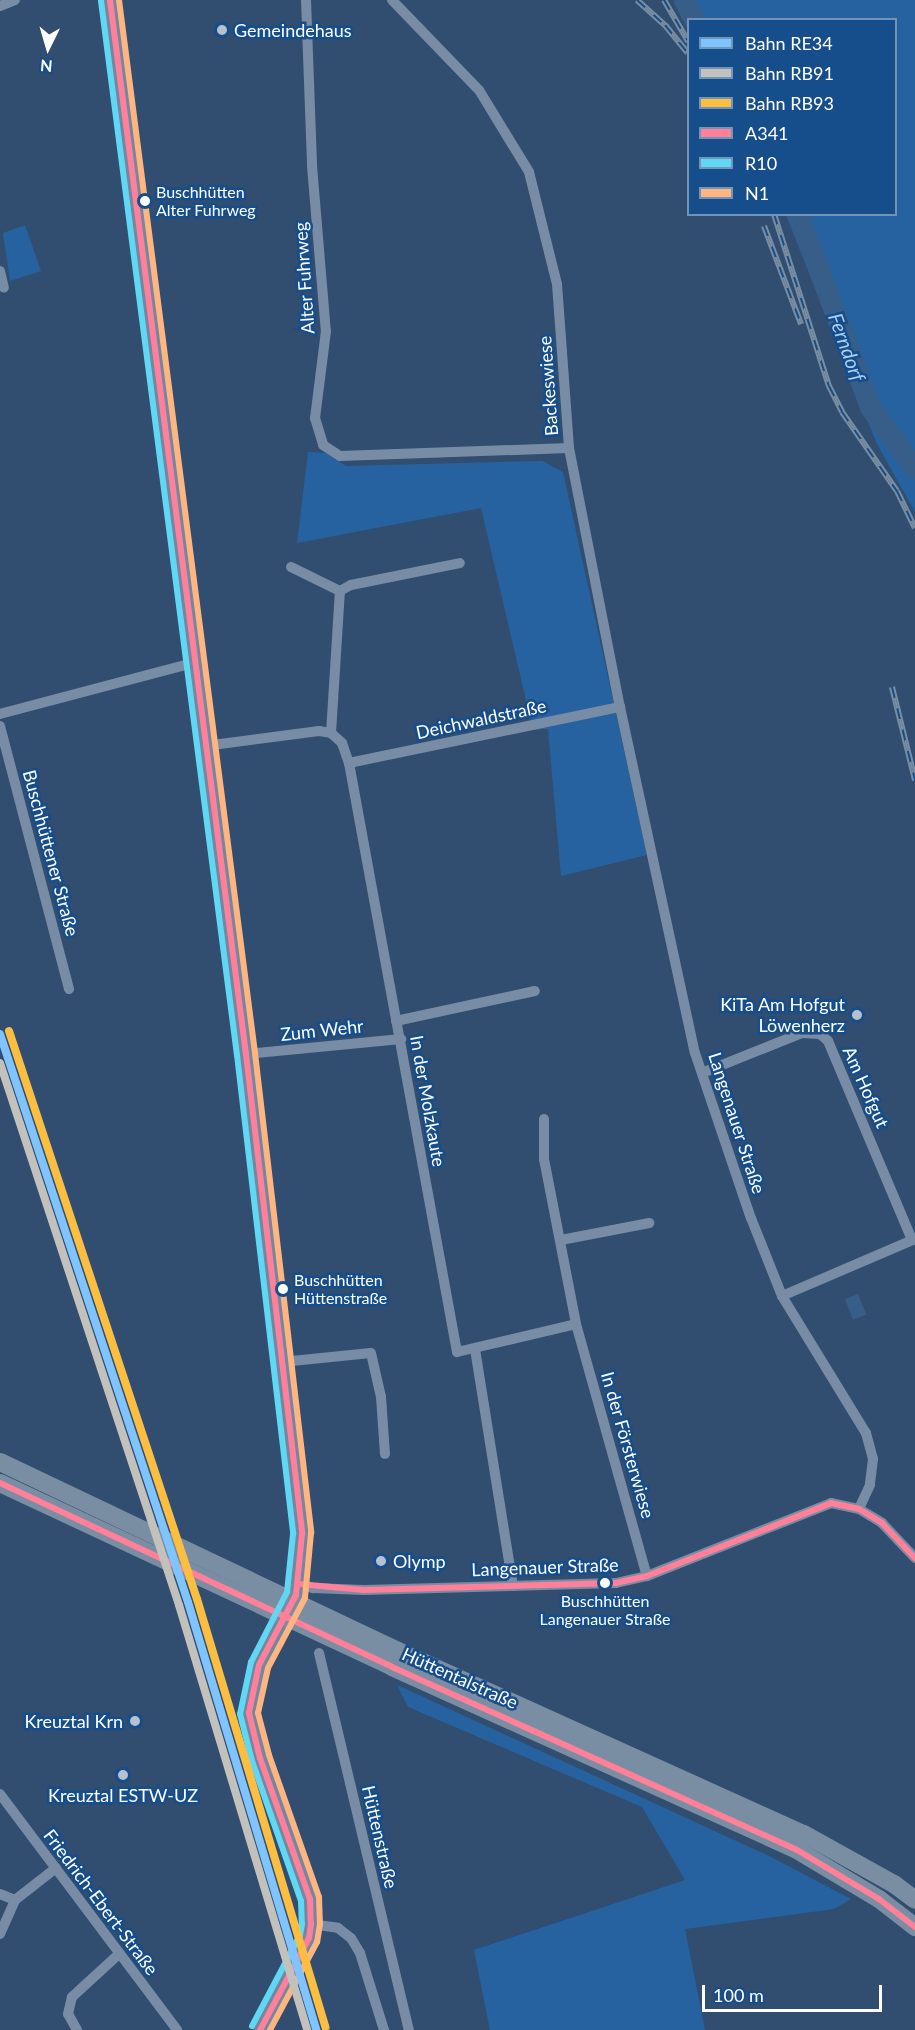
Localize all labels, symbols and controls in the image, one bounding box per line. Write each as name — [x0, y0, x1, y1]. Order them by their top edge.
north arrow — [18, 18, 78, 78]
legend — [687, 18, 897, 216]
place label: Gemeindehaus — [234, 19, 352, 41]
marker: Gemeindehaus — [215, 23, 229, 37]
text: Bahn RE34 — [745, 32, 833, 54]
text: N — [39, 56, 53, 76]
text: Bahn RB91 — [745, 62, 834, 84]
text: Bahn RB93 — [745, 92, 834, 114]
text: A341 — [745, 122, 789, 144]
text: R10 — [745, 152, 777, 174]
place label: Buschhütten Alter Fuhrweg — [156, 182, 256, 220]
text: N1 — [745, 182, 769, 204]
marker: Buschhütten Alter Fuhrweg — [139, 195, 151, 207]
street label: Alter Fuhrweg — [289, 221, 319, 335]
water label: Ferndorf — [824, 310, 870, 384]
street label: Backeswiese — [534, 335, 562, 437]
street label: Deichwaldstraße — [414, 695, 548, 743]
street label: Buschhüttener Straße — [18, 767, 84, 939]
place label: KiTa Am Hofgut Löwenherz — [720, 994, 845, 1036]
marker: KiTa Am Hofgut Löwenherz — [850, 1008, 864, 1022]
street label: Zum Wehr — [279, 1015, 365, 1045]
street label: In der Molzkaute — [406, 1033, 450, 1169]
street label: Am Hofgut — [838, 1043, 894, 1131]
street label: Langenauer Straße — [704, 1049, 770, 1197]
place label: Buschhütten Hüttenstraße — [294, 1270, 387, 1308]
marker: Buschhütten Hüttenstraße — [277, 1283, 289, 1295]
street label: In der Försterwiese — [597, 1369, 659, 1521]
place label: Olymp — [393, 1550, 446, 1572]
marker: Olymp — [374, 1554, 388, 1568]
street label: Langenauer Straße — [471, 1554, 619, 1580]
marker: Buschhütten Langenauer Straße — [599, 1577, 611, 1589]
place label: Buschhütten Langenauer Straße — [539, 1591, 671, 1629]
street label: Hüttentalstraße — [399, 1643, 521, 1713]
place label: Kreuztal Krn — [24, 1710, 123, 1732]
marker: Kreuztal Krn — [128, 1714, 142, 1728]
marker: Kreuztal ESTW-UZ — [116, 1768, 130, 1782]
street label: Hüttenstraße — [358, 1783, 402, 1891]
place label: Kreuztal ESTW-UZ — [48, 1784, 198, 1806]
street label: Friedrich-Ebert-Straße — [39, 1825, 163, 1979]
scale bar — [705, 1973, 885, 2011]
text: 100 m — [713, 1984, 764, 2006]

